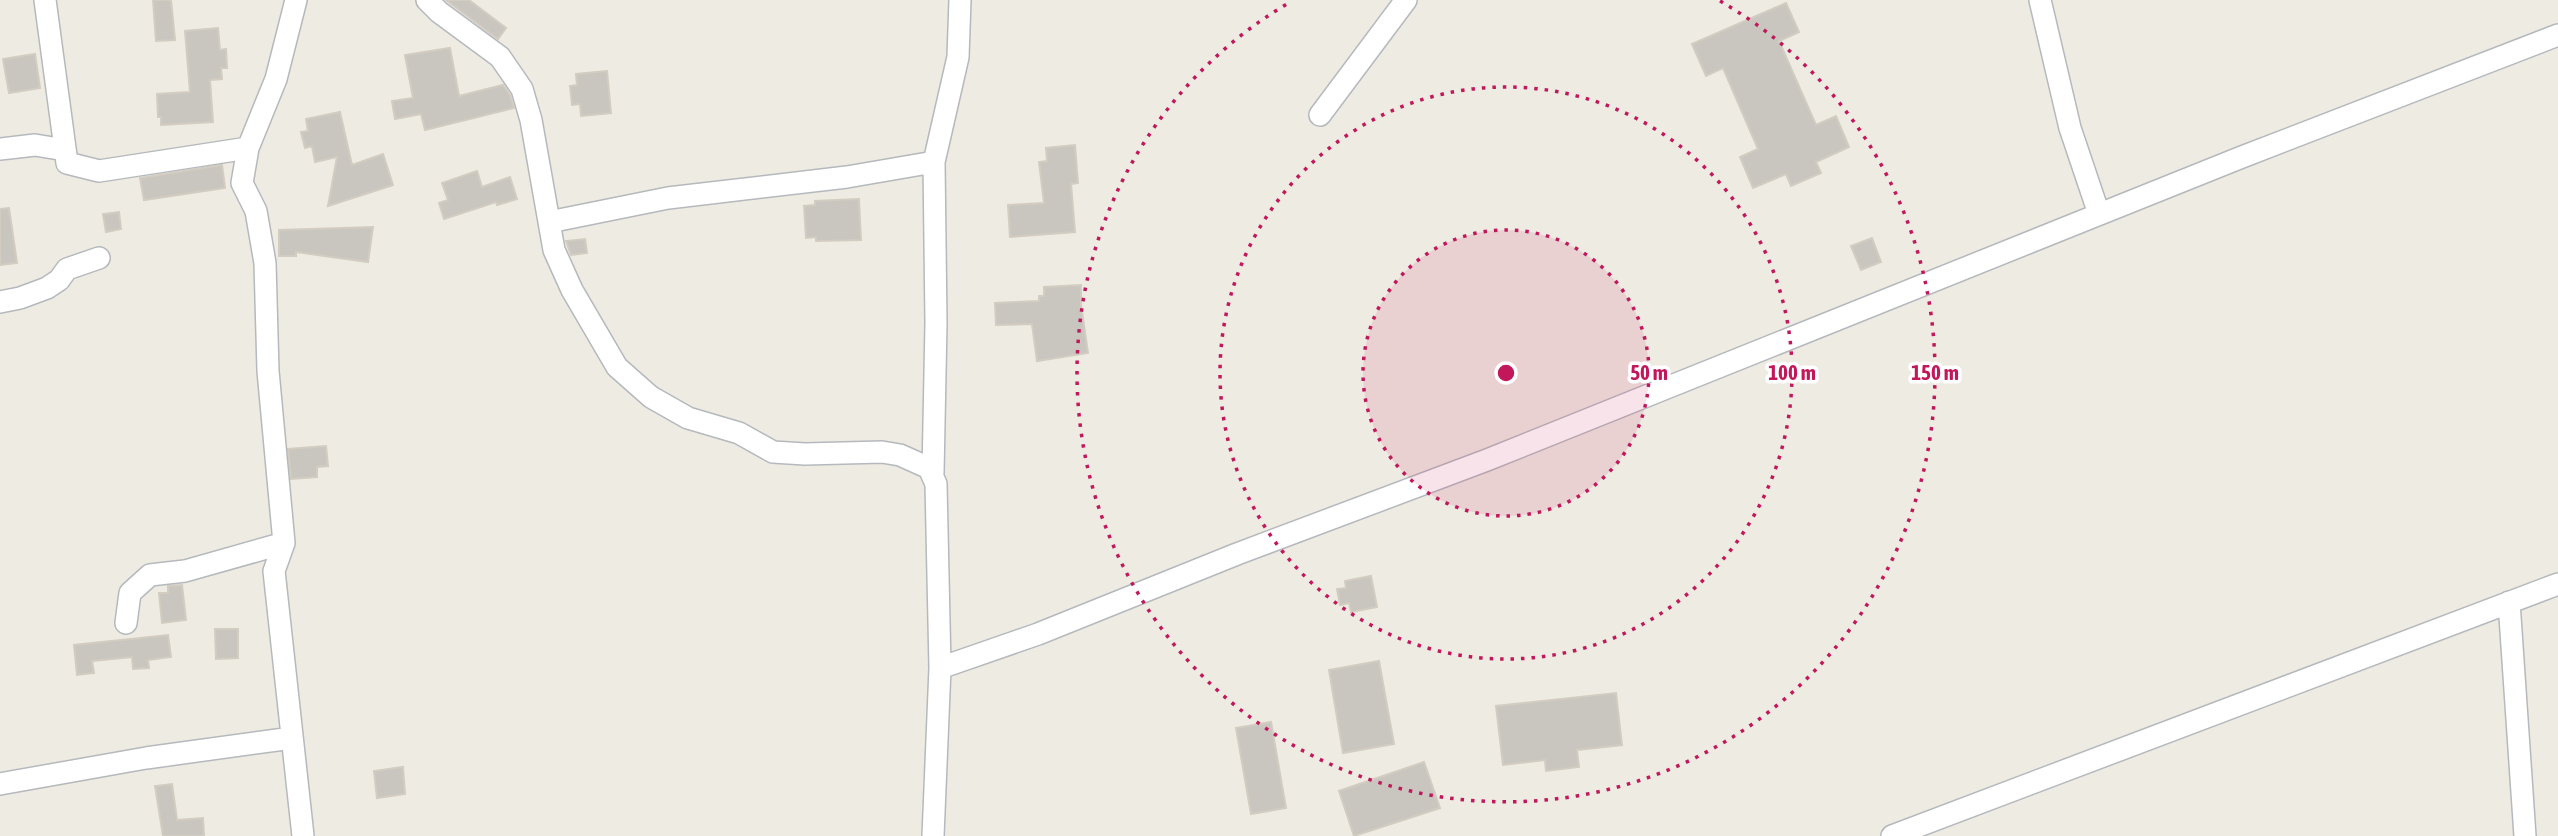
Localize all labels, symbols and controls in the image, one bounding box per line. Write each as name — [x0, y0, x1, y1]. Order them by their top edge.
text: 50 m — [1630, 360, 1668, 384]
text: 100 m — [1768, 360, 1816, 384]
text: 150 m — [1911, 360, 1959, 384]
centre of rings — [1494, 361, 1518, 385]

